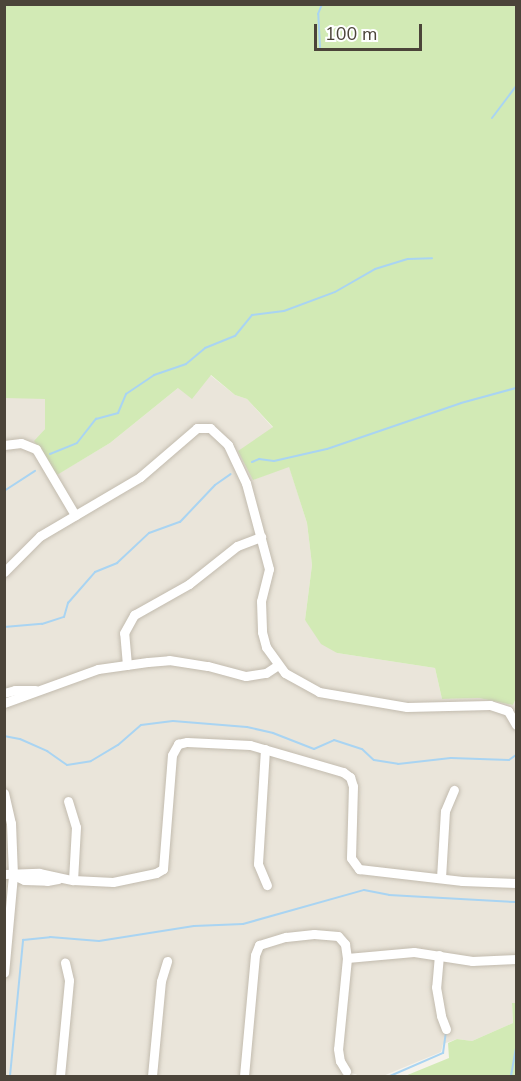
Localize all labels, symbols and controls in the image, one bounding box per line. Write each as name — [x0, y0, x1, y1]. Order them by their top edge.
scale bar — [317, 12, 425, 50]
text: 100 m — [325, 22, 377, 46]

